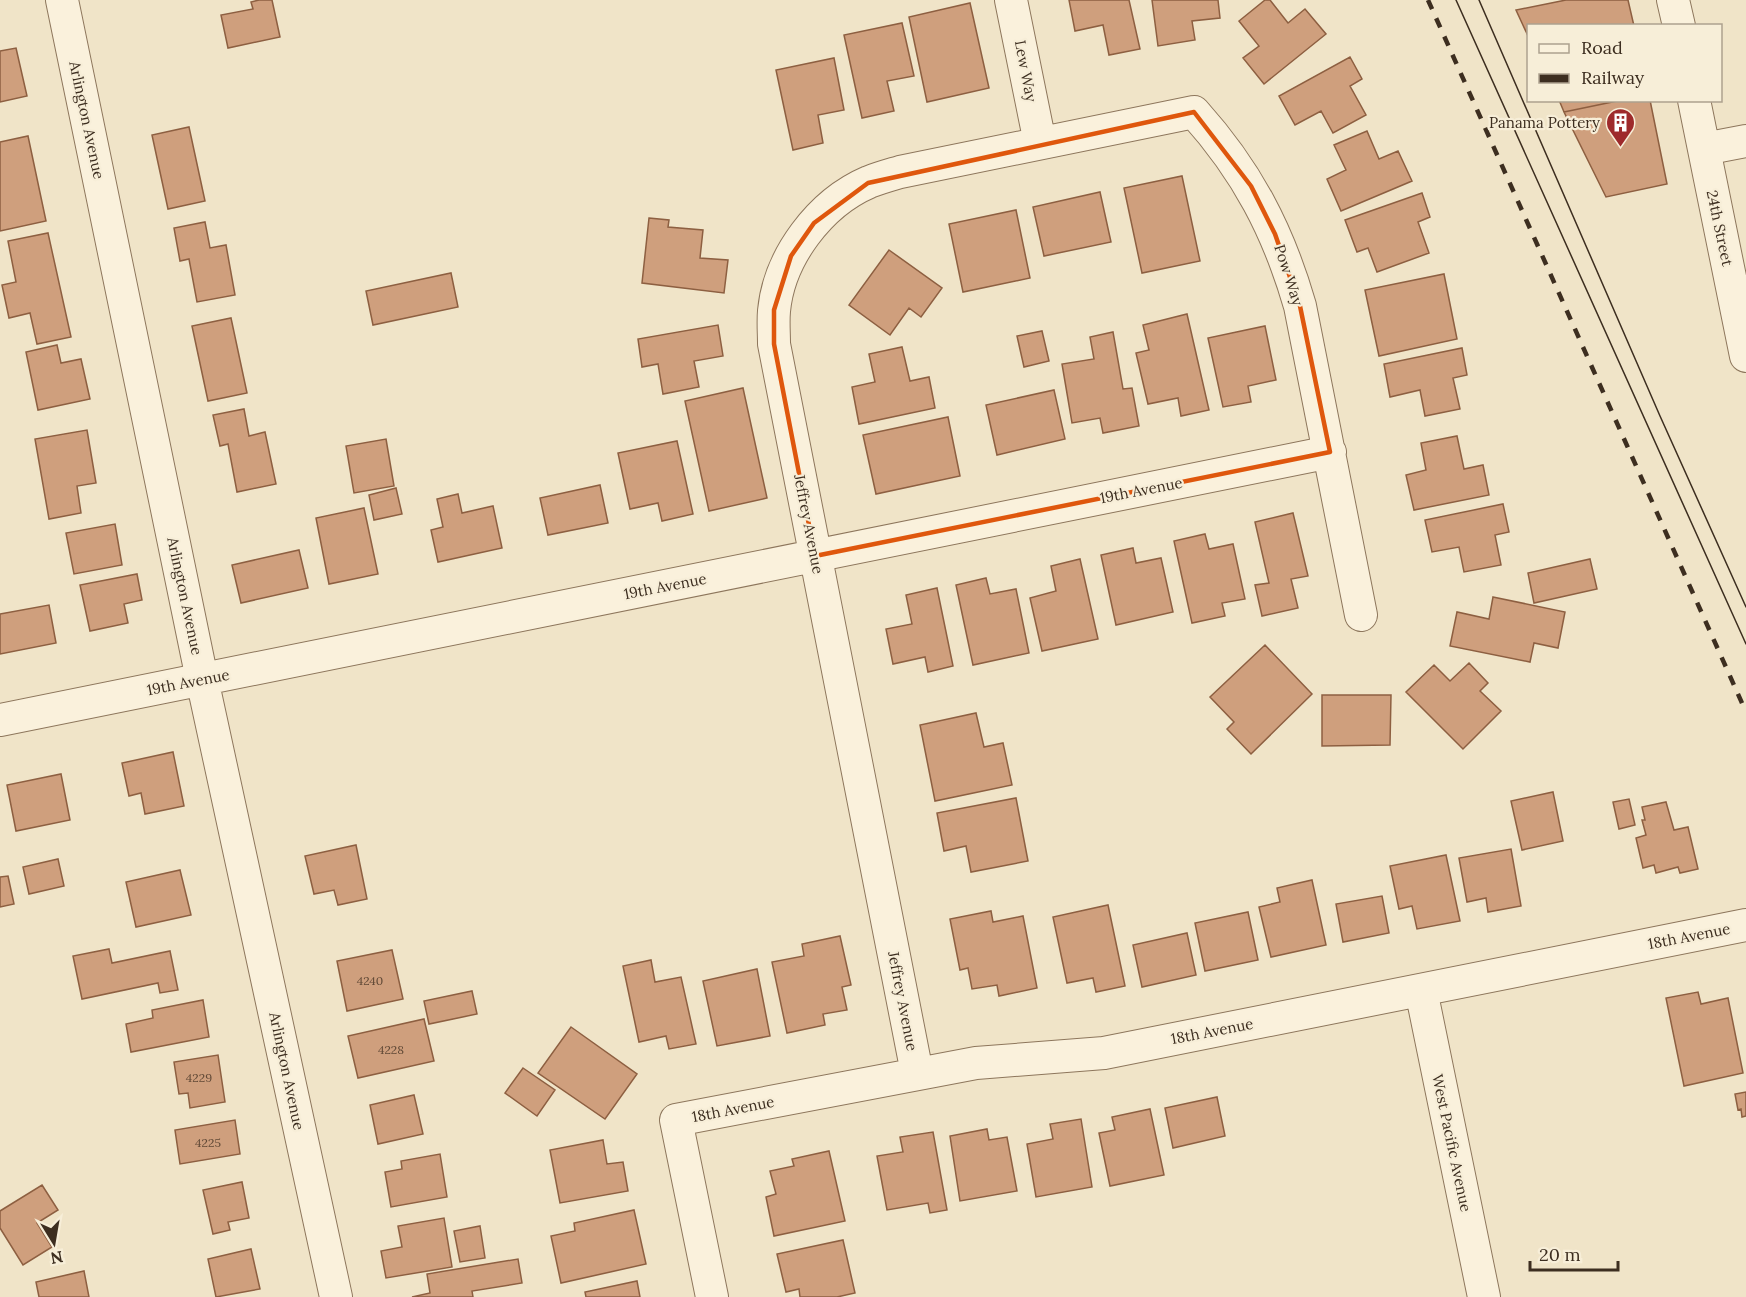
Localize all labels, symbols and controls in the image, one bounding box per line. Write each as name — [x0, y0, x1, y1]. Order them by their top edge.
legend — [1527, 24, 1722, 102]
text: Road — [1581, 36, 1623, 59]
street label: Lew Way — [1011, 38, 1041, 104]
street label: Arlington Avenue — [65, 58, 109, 181]
text: Railway — [1581, 66, 1645, 89]
building icon: Panama Pottery — [1605, 106, 1637, 148]
place label: Panama Pottery — [1489, 113, 1600, 132]
street label: 24th Street — [1703, 188, 1737, 268]
street label: Pow Way — [1270, 242, 1308, 308]
street label: Jeffrey Avenue — [790, 472, 828, 575]
street label: 19th Avenue — [1098, 473, 1184, 507]
street label: Arlington Avenue — [163, 534, 207, 657]
street label: 19th Avenue — [622, 569, 708, 603]
street label: 19th Avenue — [145, 665, 231, 699]
street label: 18th Avenue — [1646, 919, 1732, 953]
street label: Jeffrey Avenue — [884, 949, 922, 1052]
house number: 4240 — [357, 973, 383, 988]
street label: Arlington Avenue — [265, 1009, 309, 1132]
street label: 18th Avenue — [1169, 1014, 1255, 1048]
house number: 4228 — [378, 1042, 404, 1057]
house number: 4229 — [186, 1070, 212, 1085]
street label: West Pacific Avenue — [1428, 1072, 1476, 1214]
street label: 18th Avenue — [690, 1092, 776, 1126]
house number: 4225 — [195, 1135, 221, 1150]
north arrow — [24, 1213, 84, 1273]
scale bar — [1530, 1234, 1618, 1272]
text: 20 m — [1539, 1243, 1581, 1266]
text: N — [49, 1247, 65, 1269]

